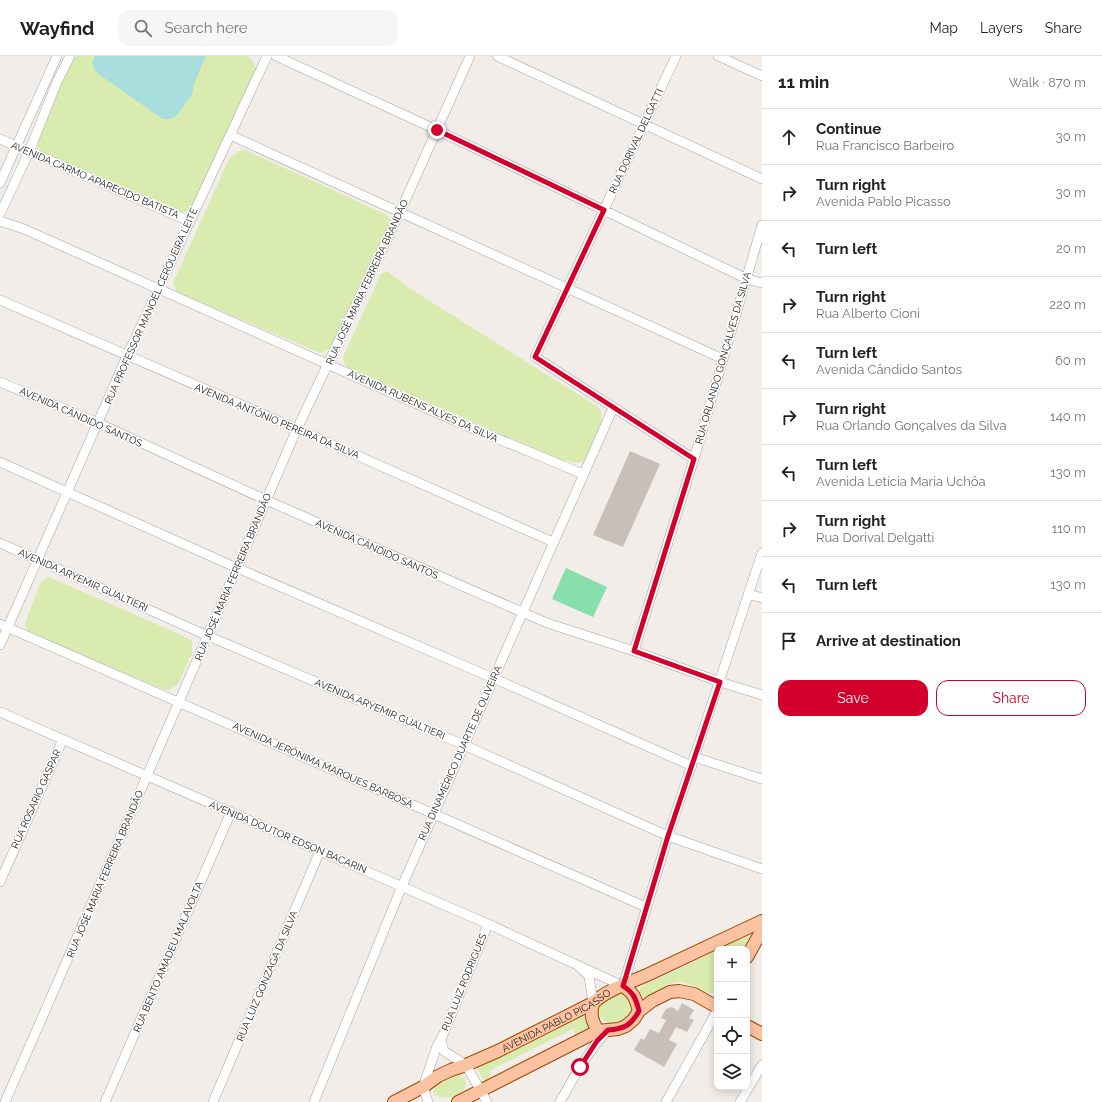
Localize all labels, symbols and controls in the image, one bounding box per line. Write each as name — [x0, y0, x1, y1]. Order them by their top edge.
search box — [118, 10, 398, 46]
text: Wayfind — [20, 17, 94, 39]
icon: search — [132, 17, 154, 39]
text: Search here — [164, 19, 248, 37]
text: Map — [930, 20, 958, 36]
text: Layers — [980, 20, 1023, 36]
text: Share — [1045, 20, 1082, 36]
text: 11 min — [778, 72, 829, 92]
text: Walk · 870 m — [1009, 75, 1086, 90]
street label: RUA DORIVAL DELGATTI — [607, 87, 665, 195]
text: Continue — [816, 120, 881, 138]
route end — [428, 121, 446, 139]
icon: ahead — [778, 126, 800, 148]
text: 30 m — [1056, 129, 1086, 144]
text: Rua Francisco Barbeiro — [816, 138, 954, 153]
street label: AVENIDA CARMO APARECIDO BATISTA — [9, 139, 181, 221]
text: Turn right — [816, 176, 886, 194]
icon: right — [778, 182, 800, 204]
text: 30 m — [1056, 185, 1086, 200]
text: Avenida Pablo Picasso — [816, 194, 951, 209]
street label: RUA JOSÉ MARIA FERREIRA BRANDÃO — [324, 197, 410, 366]
street label: RUA PROFESSOR MANOEL CERQUEIRA LEITE — [102, 206, 200, 406]
icon: left — [778, 238, 800, 260]
text: Turn left — [816, 240, 877, 258]
text: 20 m — [1056, 241, 1086, 256]
street label: RUA ORLANDO GONÇALVES DA SILVA — [693, 270, 753, 445]
text: Turn right — [816, 288, 886, 306]
icon: right — [778, 294, 800, 316]
text: 220 m — [1049, 297, 1086, 312]
text: Rua Alberto Cioni — [816, 306, 920, 321]
text: Turn left — [816, 344, 877, 362]
icon: left — [778, 350, 800, 372]
text: 60 m — [1055, 353, 1086, 368]
text: Avenida Cândido Santos — [816, 362, 962, 377]
street label: AVENIDA RUBENS ALVES DA SILVA — [346, 368, 500, 444]
street label: AVENIDA ANTÔNIO PEREIRA DA SILVA — [193, 381, 361, 461]
street label: AVENIDA CÂNDIDO SANTOS — [18, 385, 144, 449]
text: Turn right — [816, 400, 886, 418]
icon: right — [778, 406, 800, 428]
text: 140 m — [1050, 409, 1086, 424]
text: Rua Orlando Gonçalves da Silva — [816, 418, 1007, 433]
text: Turn left — [816, 456, 877, 474]
icon: left — [778, 462, 800, 484]
text: 130 m — [1050, 465, 1086, 480]
text: Avenida Letícia Maria Uchôa — [816, 474, 986, 489]
street label: RUA JOSÉ MARIA FERREIRA BRANDÃO — [193, 491, 274, 662]
text: Turn right — [816, 512, 886, 530]
street label: AVENIDA CÂNDIDO SANTOS — [314, 517, 440, 581]
icon: right — [778, 518, 800, 540]
text: 110 m — [1052, 521, 1086, 536]
text: Rua Dorival Delgatti — [816, 530, 934, 545]
street label: AVENIDA ARYEMIR GUALTIERI — [17, 546, 149, 614]
icon: left — [778, 574, 800, 596]
text: Turn left — [816, 576, 877, 594]
text: 130 m — [1050, 577, 1086, 592]
icon: arrive — [778, 630, 800, 652]
text: Arrive at destination — [816, 632, 961, 650]
street label: RUA DINAMÉRICO DUARTE DE OLIVEIRA — [416, 664, 504, 842]
street label: AVENIDA ARYEMIR GUALTIERI — [313, 677, 447, 741]
button: Save — [778, 680, 928, 716]
button: Share — [936, 680, 1086, 716]
street label: AVENIDA JERÔNIMA MARQUES BARBOSA — [231, 720, 415, 810]
street label: RUA ROSARIO GASPAR — [9, 747, 63, 850]
street label: RUA JOSÉ MARIA FERREIRA BRANDÃO — [65, 788, 146, 959]
street label: AVENIDA DOUTOR EDSON BACARIN — [208, 799, 368, 875]
street label: RUA BENTO AMADEU MALAVOLTA — [131, 880, 205, 1034]
street label: RUA LUIZ GONZAGA DA SILVA — [234, 909, 300, 1043]
street label: RUA LUIZ RODRIGUES — [439, 932, 489, 1032]
map controls — [714, 946, 750, 1090]
button: + — [714, 946, 750, 982]
button: − — [714, 982, 750, 1018]
street label: AVENIDA PABLO PICASSO — [500, 986, 613, 1054]
button: locate — [714, 1018, 750, 1054]
button: layers — [714, 1054, 750, 1090]
route start — [571, 1058, 589, 1076]

